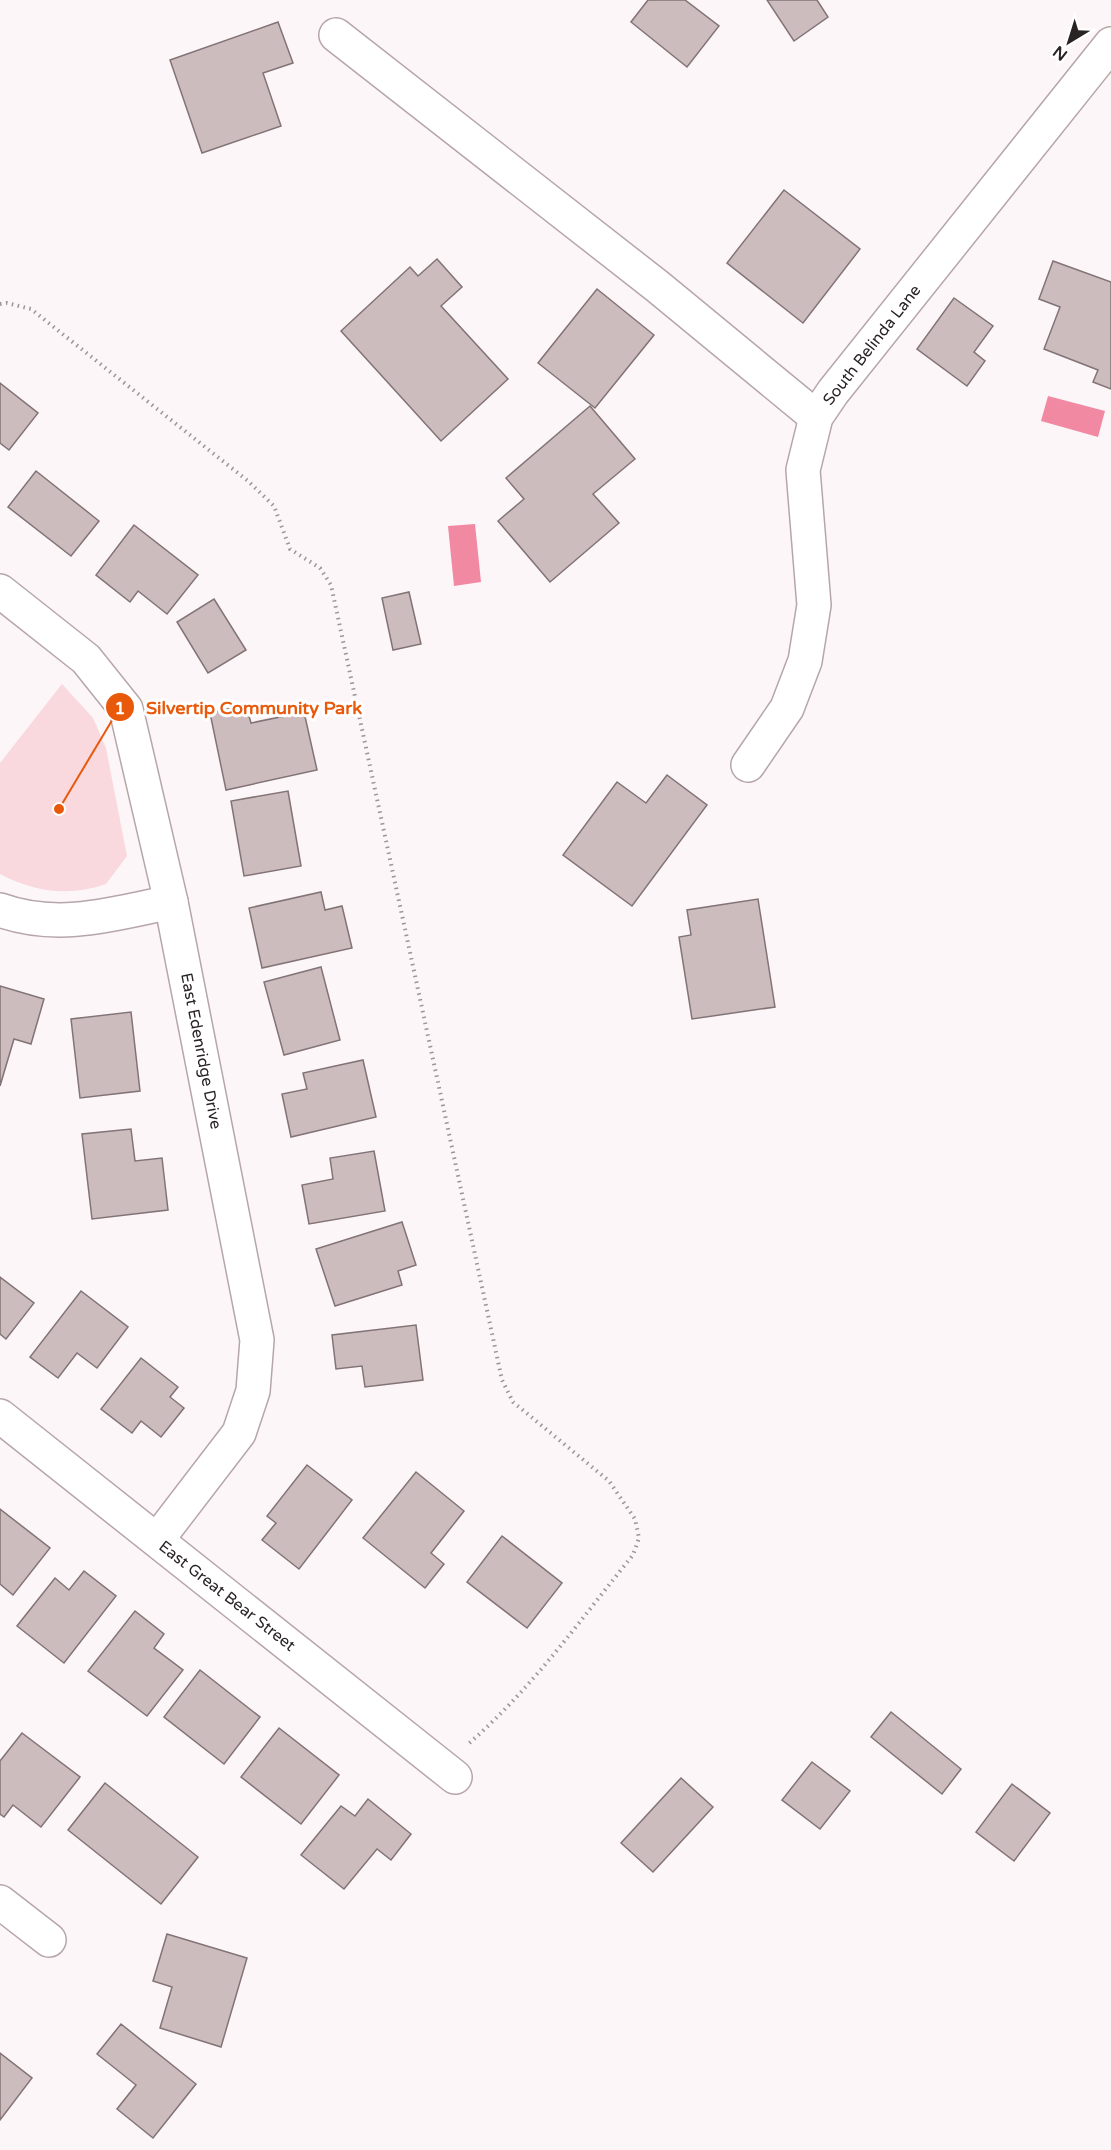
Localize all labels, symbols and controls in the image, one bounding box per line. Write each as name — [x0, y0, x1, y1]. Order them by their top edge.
north arrow — [1039, 12, 1099, 72]
text: N — [1049, 41, 1072, 65]
street label: South Belinda Lane — [819, 281, 925, 409]
callout: Silvertip Community Park — [105, 689, 374, 725]
text: 1 — [114, 697, 126, 719]
text: Silvertip Community Park — [146, 697, 362, 719]
street label: East Edenridge Drive — [176, 971, 226, 1131]
street label: East Great Bear Street — [155, 1536, 299, 1656]

